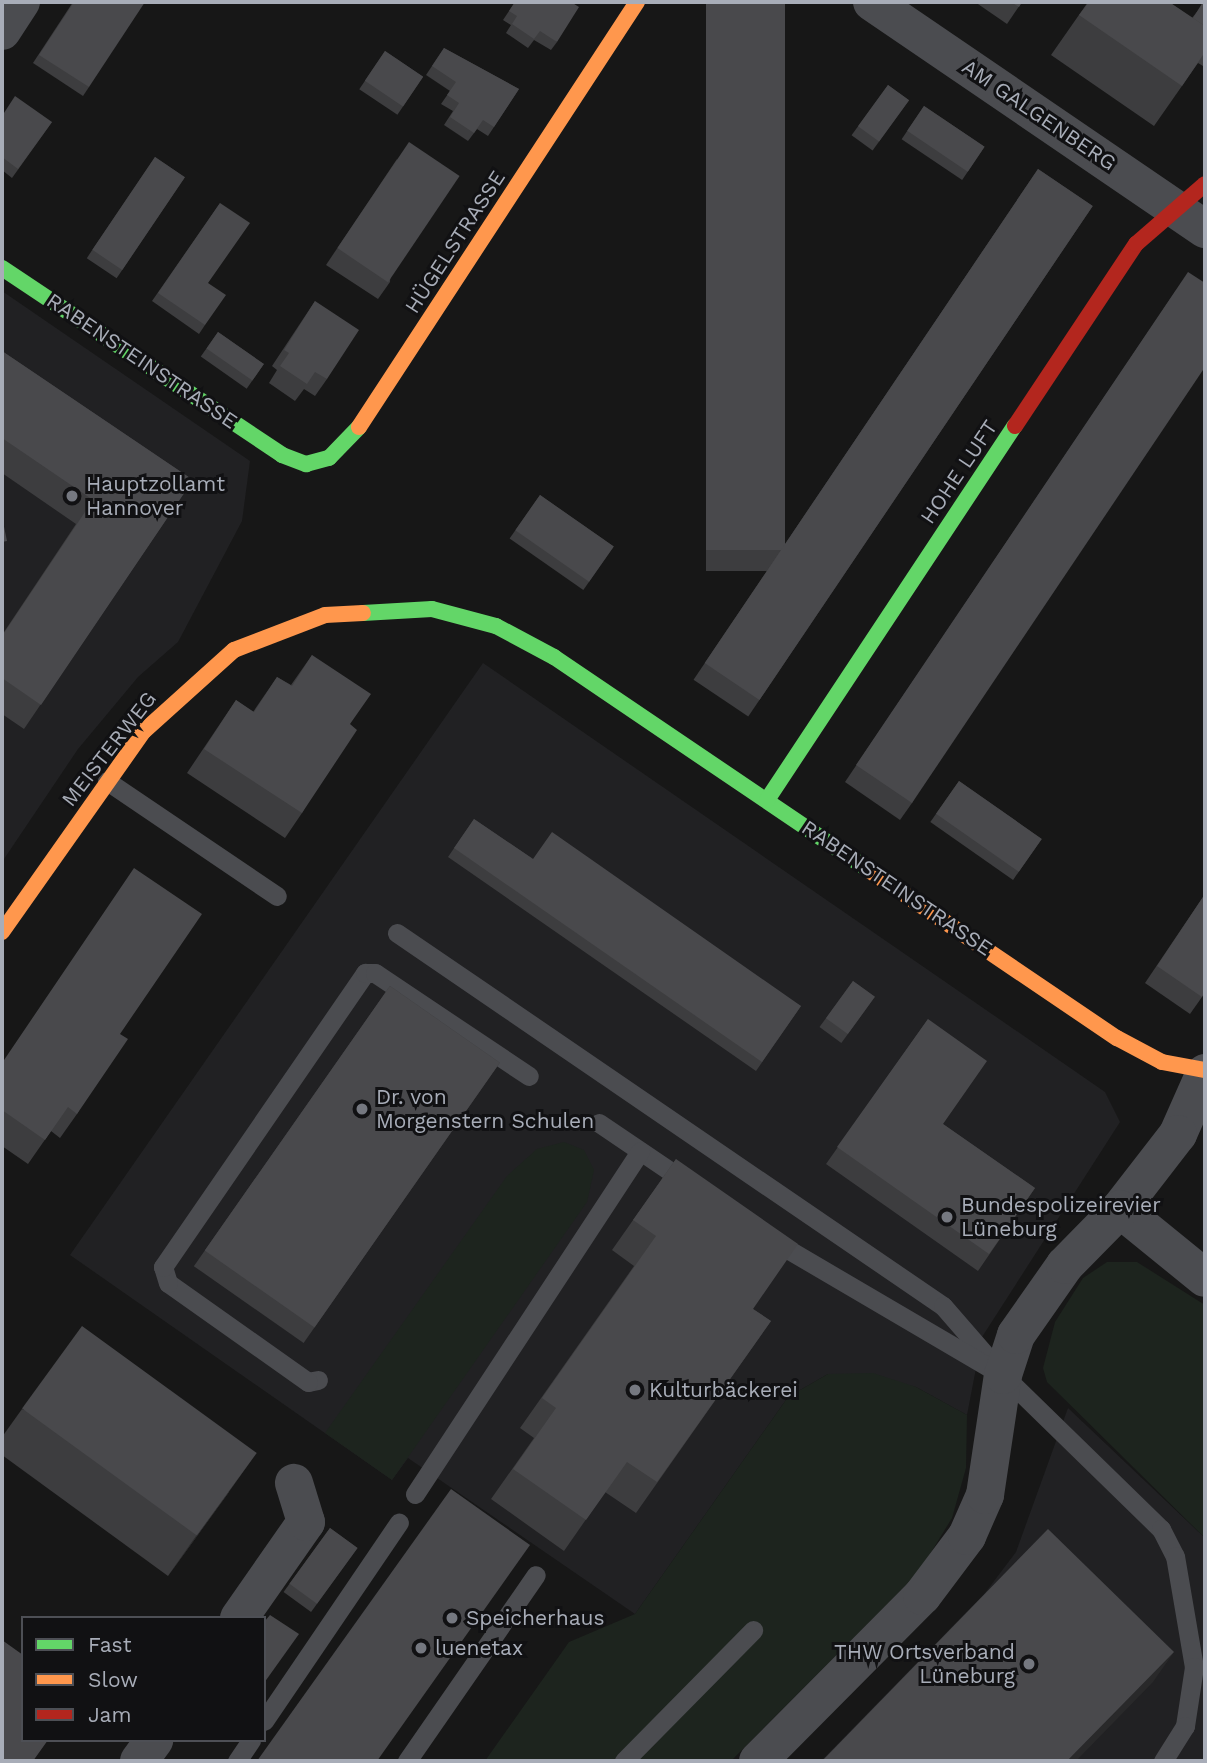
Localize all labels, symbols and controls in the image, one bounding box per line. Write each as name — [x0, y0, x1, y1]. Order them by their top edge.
street label: AM GALGENBERG — [957, 54, 1121, 176]
street label: HÜGELSTRASSE — [400, 166, 510, 318]
street label: RABENSTEINSTRASSE — [42, 288, 242, 434]
street label: HOHE LUFT — [915, 415, 1003, 529]
place label: Hauptzollamt Hannover — [86, 471, 225, 521]
marker: Hauptzollamt Hannover — [64, 488, 80, 504]
street label: MEISTERWEG — [56, 687, 162, 811]
street label: RABENSTEINSTRASSE — [797, 815, 997, 961]
place label: Dr. von Morgenstern Schulen — [376, 1084, 594, 1134]
marker: Dr. von Morgenstern Schulen — [354, 1101, 370, 1117]
place label: Bundespolizeirevier Lüneburg — [961, 1192, 1161, 1242]
marker: Bundespolizeirevier Lüneburg — [939, 1209, 955, 1225]
place label: Kulturbäckerei — [649, 1377, 798, 1403]
marker: Kulturbäckerei — [627, 1382, 643, 1398]
place label: Speicherhaus — [466, 1605, 605, 1631]
marker: Speicherhaus — [444, 1610, 460, 1626]
legend — [21, 1616, 266, 1742]
text: Fast — [88, 1632, 132, 1657]
place label: luenetax — [435, 1635, 523, 1661]
place label: THW Ortsverband Lüneburg — [834, 1639, 1015, 1689]
marker: luenetax — [413, 1640, 429, 1656]
marker: THW Ortsverband Lüneburg — [1021, 1656, 1037, 1672]
text: Slow — [88, 1667, 138, 1692]
text: Jam — [88, 1702, 131, 1727]

